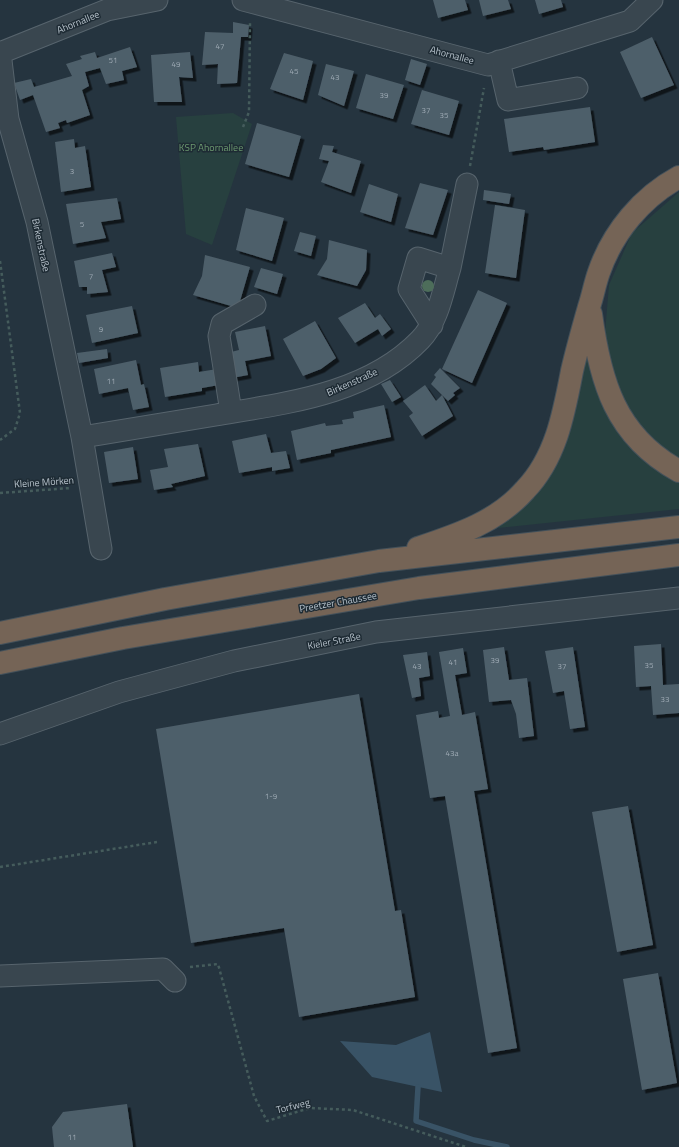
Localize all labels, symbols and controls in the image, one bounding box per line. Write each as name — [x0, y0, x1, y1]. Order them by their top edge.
street label: Ahornallee — [54, 7, 102, 37]
house number: 47 — [216, 40, 224, 52]
street label: Ahornallee — [428, 42, 476, 68]
house number: 51 — [109, 54, 117, 66]
house number: 49 — [172, 58, 181, 70]
house number: 45 — [290, 65, 299, 77]
house number: 43 — [331, 71, 339, 83]
house number: 39 — [380, 89, 389, 101]
house number: 37 — [422, 104, 430, 116]
house number: 35 — [440, 109, 449, 121]
park label: KSP Ahornallee — [179, 140, 243, 155]
house number: 3 — [70, 165, 74, 177]
street label: Birkenstraße — [28, 217, 54, 273]
house number: 5 — [80, 218, 85, 230]
house number: 7 — [89, 270, 93, 282]
house number: 9 — [99, 323, 104, 335]
street label: Birkenstraße — [324, 364, 380, 400]
house number: 11 — [107, 375, 115, 387]
street label: Kleine Mörken — [14, 472, 74, 492]
street label: Preetzer Chaussee — [298, 588, 378, 616]
street label: Kieler Straße — [306, 628, 362, 654]
house number: 39 — [491, 654, 500, 666]
house number: 41 — [449, 656, 457, 668]
house number: 35 — [645, 659, 654, 671]
house number: 43 — [413, 660, 421, 672]
house number: 37 — [558, 660, 566, 672]
house number: 33 — [661, 693, 669, 705]
house number: 43a — [446, 747, 458, 759]
house number: 1-9 — [265, 790, 278, 802]
street label: Torfweg — [275, 1095, 311, 1117]
house number: 11 — [68, 1131, 76, 1143]

